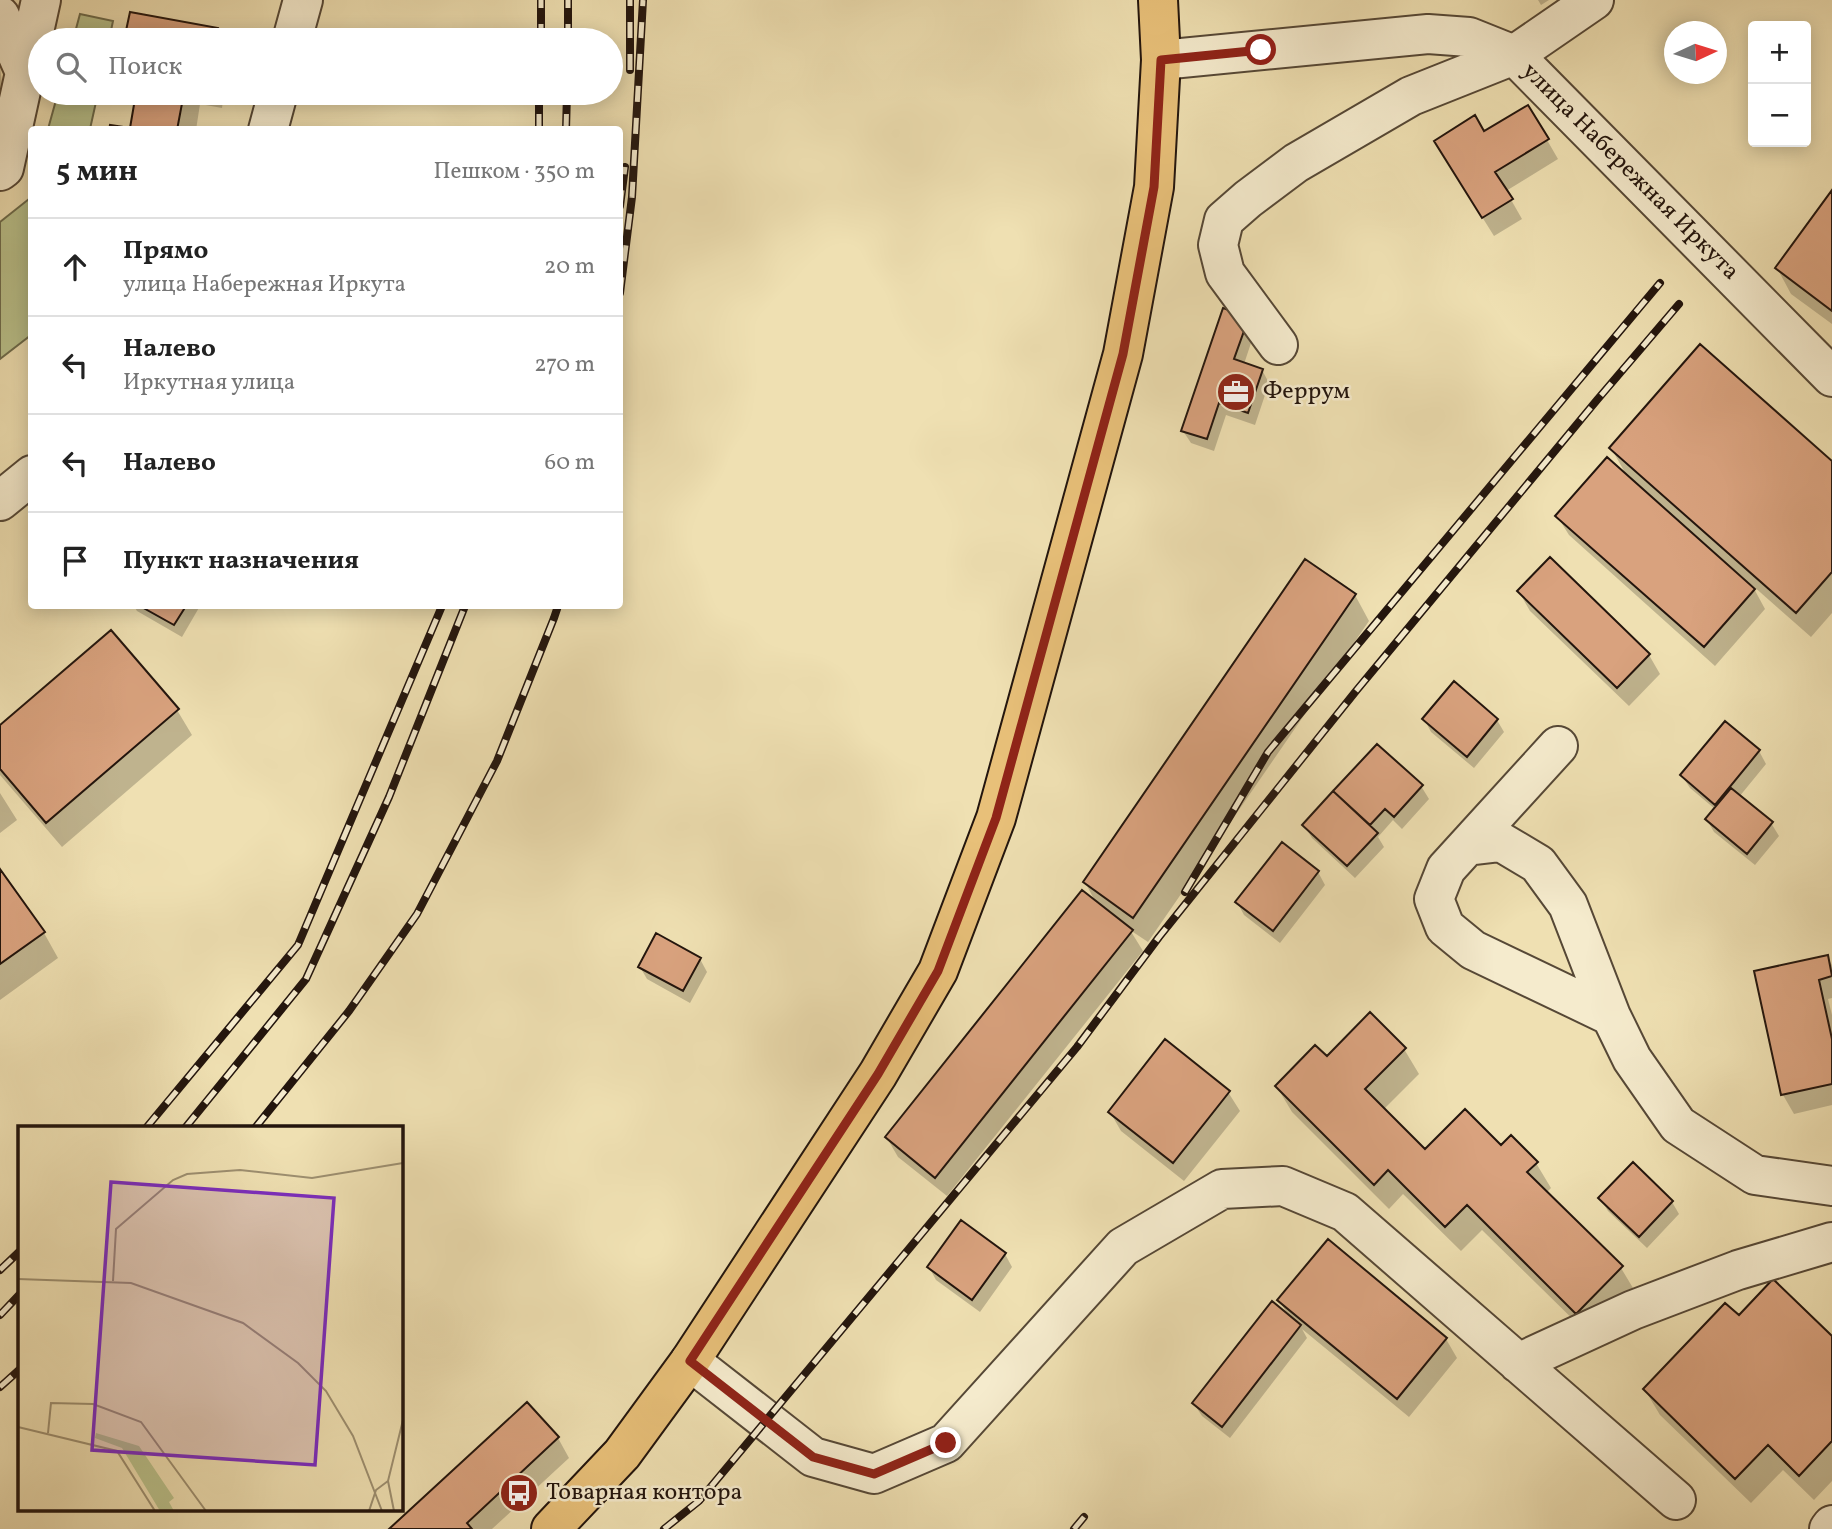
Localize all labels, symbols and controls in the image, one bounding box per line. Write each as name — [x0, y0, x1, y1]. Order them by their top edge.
north arrow — [1664, 21, 1727, 84]
map controls — [1748, 21, 1811, 147]
button: + — [1748, 21, 1811, 84]
search box — [28, 28, 623, 105]
route start — [1245, 34, 1276, 65]
icon: search — [52, 48, 90, 86]
text: Поиск — [108, 49, 182, 85]
street label: улица Набережная Иркута — [1514, 56, 1746, 288]
button: − — [1748, 84, 1811, 147]
text: 5 мин — [56, 151, 138, 193]
text: Пешком · 350 m — [433, 156, 595, 188]
text: Прямо — [123, 233, 208, 269]
icon: ahead — [56, 248, 94, 286]
text: 20 m — [544, 251, 595, 283]
text: улица Набережная Иркута — [123, 269, 406, 301]
text: Налево — [123, 331, 216, 367]
icon: left — [56, 346, 94, 384]
text: 270 m — [534, 349, 595, 381]
text: Иркутная улица — [123, 367, 295, 399]
office icon: Феррум — [1215, 371, 1257, 413]
place label: Феррум — [1263, 375, 1350, 409]
icon: left — [56, 444, 94, 482]
text: Налево — [123, 445, 216, 481]
text: 60 m — [545, 447, 595, 479]
icon: arrive — [56, 542, 94, 580]
text: Пункт назначения — [123, 543, 359, 579]
inset map — [18, 1126, 402, 1512]
route end — [930, 1427, 961, 1458]
bus stop icon: Товарная контора — [498, 1472, 540, 1514]
place label: Товарная контора — [546, 1476, 742, 1510]

